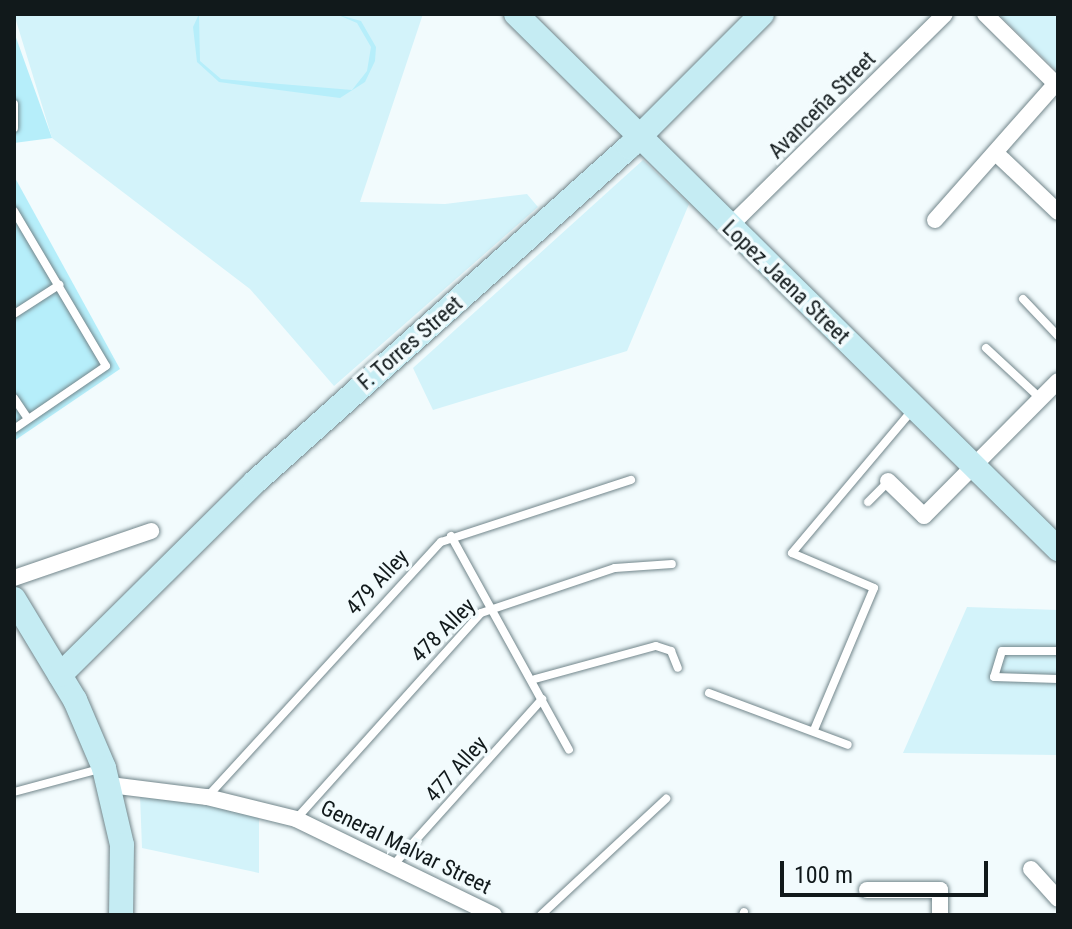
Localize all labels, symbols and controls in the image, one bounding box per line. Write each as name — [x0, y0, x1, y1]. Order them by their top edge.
street label: Avanceña Street — [763, 46, 881, 164]
street label: Lopez Jaena Street — [717, 215, 855, 349]
street label: F. Torres Street — [352, 290, 468, 396]
street label: 479 Alley — [340, 544, 414, 620]
street label: 478 Alley — [405, 592, 481, 668]
street label: 477 Alley — [420, 731, 492, 807]
street label: General Malvar Street — [316, 794, 496, 900]
scale bar — [784, 845, 992, 895]
text: 100 m — [794, 861, 853, 889]

